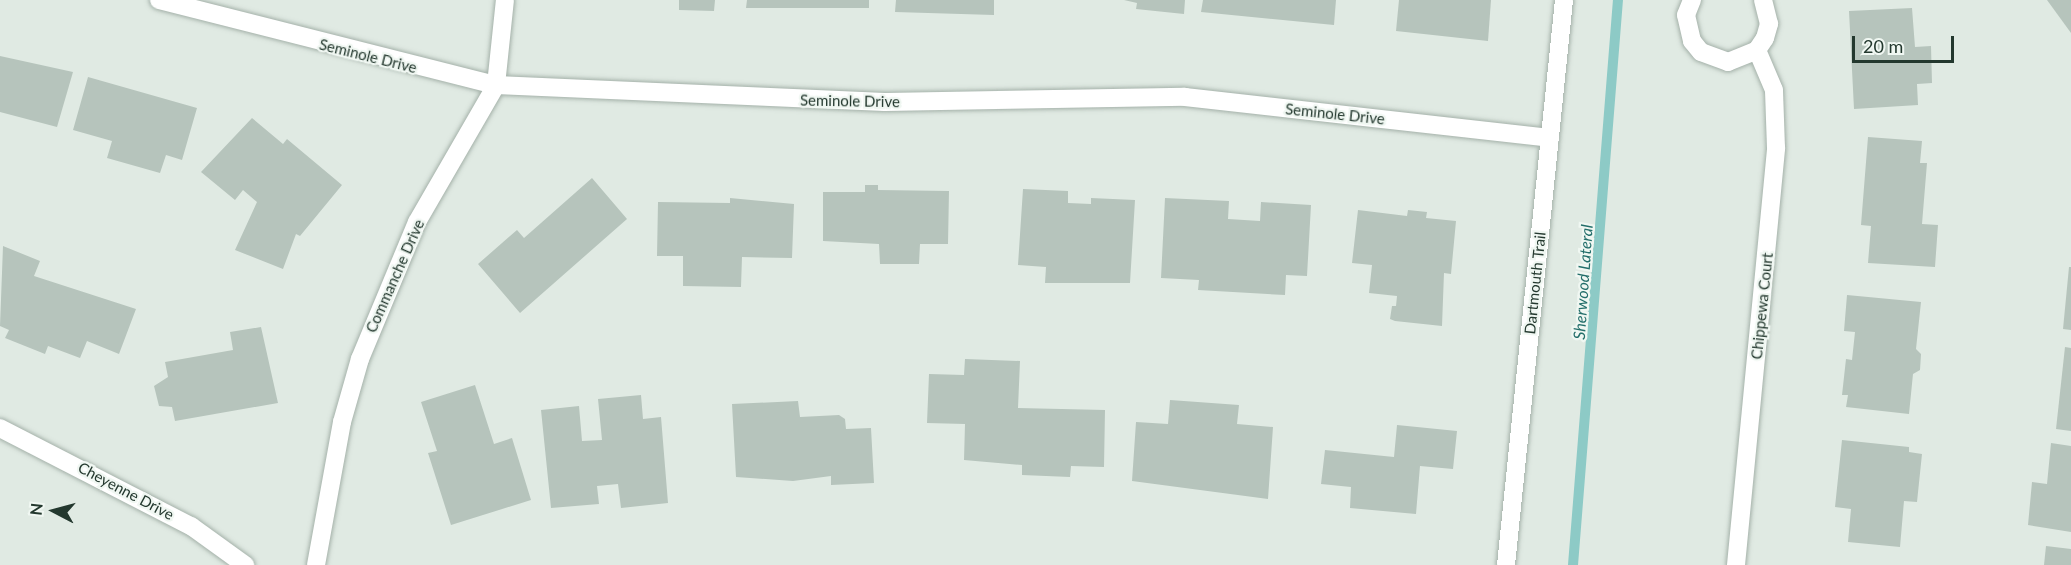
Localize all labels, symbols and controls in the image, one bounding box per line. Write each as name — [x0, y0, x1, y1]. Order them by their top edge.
scale bar — [1855, 24, 1957, 62]
street label: Seminole Drive — [317, 35, 419, 77]
text: 20 m — [1863, 35, 1903, 57]
street label: Seminole Drive — [800, 91, 900, 111]
street label: Seminole Drive — [1284, 100, 1386, 128]
street label: Commanche Drive — [362, 217, 428, 335]
water label: Sherwood Lateral — [1569, 224, 1597, 340]
street label: Dartmouth Trail — [1521, 231, 1549, 335]
street label: Chippewa Court — [1747, 252, 1777, 360]
street label: Cheyenne Drive — [75, 458, 177, 524]
north arrow — [24, 481, 84, 541]
text: N — [26, 502, 46, 516]

